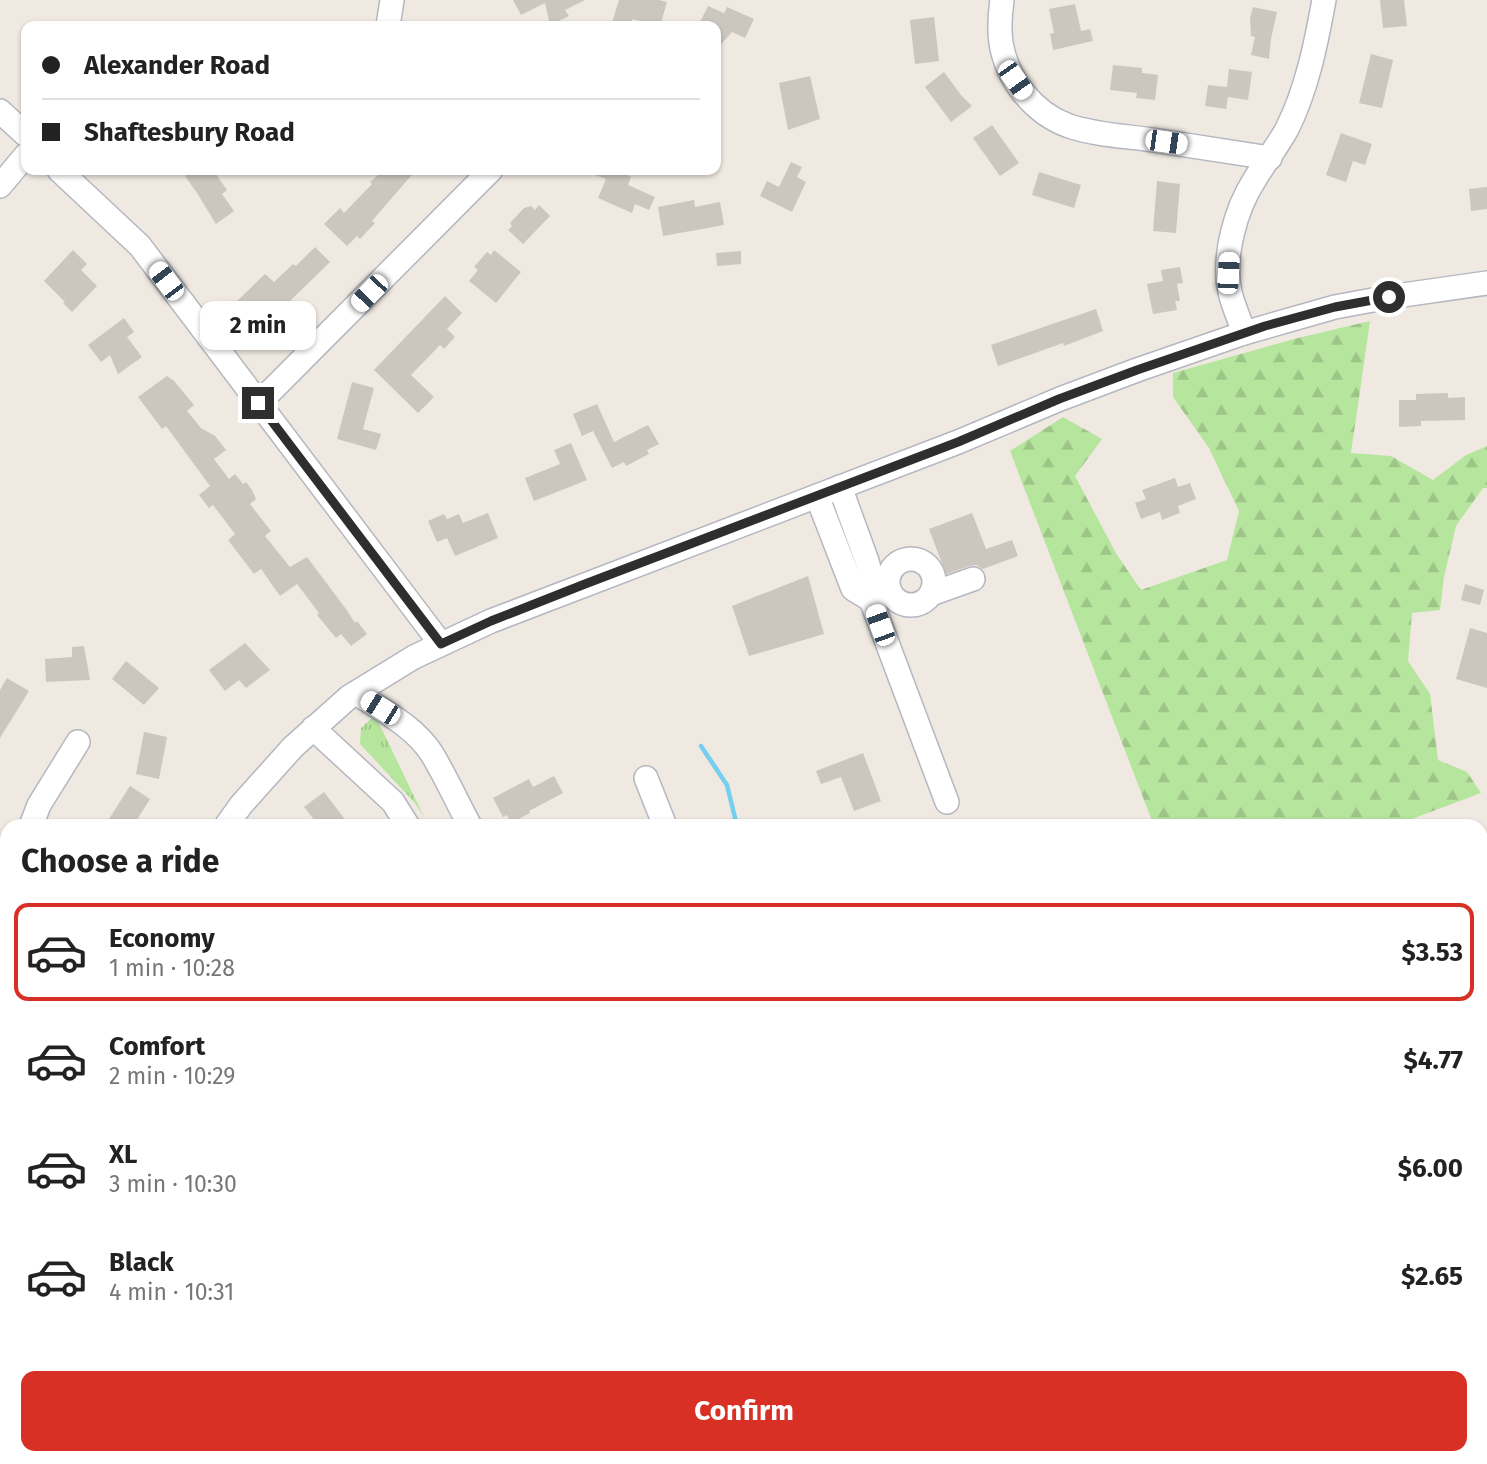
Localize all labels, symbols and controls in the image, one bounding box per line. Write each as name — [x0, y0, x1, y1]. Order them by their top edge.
text: Alexander Road — [84, 50, 270, 81]
car — [995, 57, 1036, 103]
text: Shaftesbury Road — [84, 117, 295, 148]
car — [1144, 129, 1189, 155]
car — [1217, 251, 1240, 295]
car — [145, 258, 188, 304]
car — [347, 271, 392, 315]
route start — [1373, 281, 1405, 313]
callout: 2 min — [200, 302, 316, 350]
text: 2 min — [230, 311, 286, 339]
route end — [242, 387, 274, 419]
car — [863, 602, 898, 648]
car — [357, 688, 404, 728]
text: Choose a ride — [21, 842, 219, 880]
icon: car — [25, 921, 88, 984]
text: Economy — [109, 923, 215, 954]
text: $3.53 — [1401, 937, 1463, 968]
text: 1 min · 10:28 — [109, 954, 235, 982]
icon: car — [25, 1029, 88, 1092]
text: Comfort — [109, 1031, 205, 1062]
text: $4.77 — [1403, 1045, 1463, 1076]
text: 2 min · 10:29 — [109, 1062, 235, 1090]
icon: car — [25, 1137, 88, 1200]
text: XL — [109, 1139, 137, 1170]
text: $6.00 — [1398, 1153, 1463, 1184]
text: 3 min · 10:30 — [109, 1170, 237, 1198]
icon: car — [25, 1245, 88, 1308]
text: Black — [109, 1247, 174, 1278]
text: $2.65 — [1401, 1261, 1463, 1292]
text: 4 min · 10:31 — [109, 1278, 234, 1306]
button: Confirm — [21, 1371, 1467, 1451]

